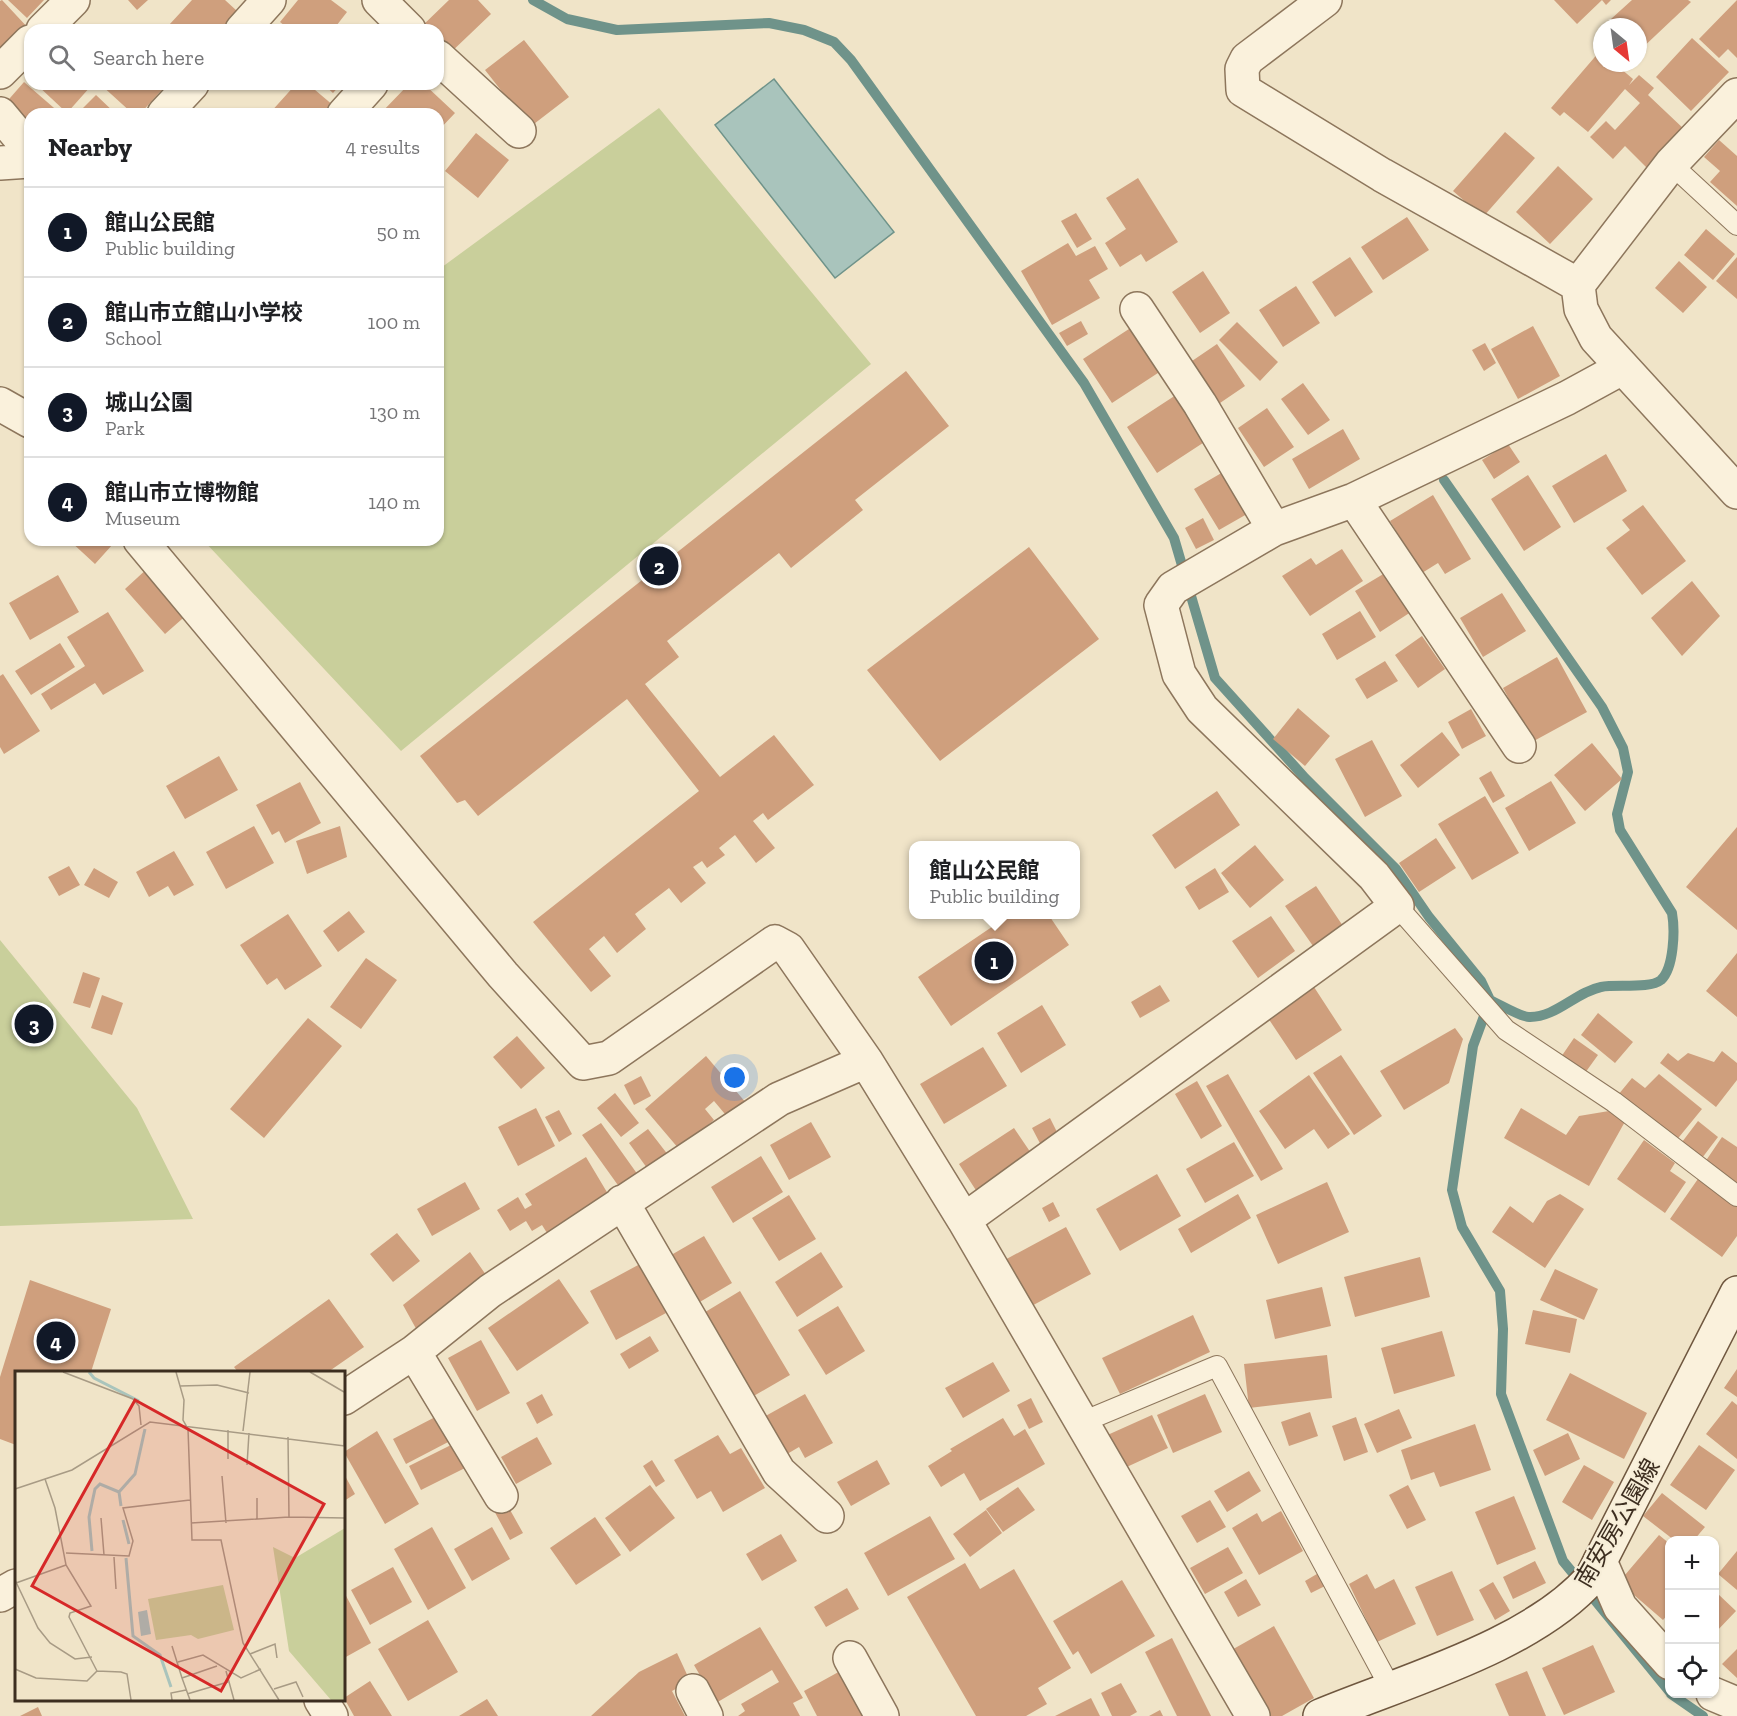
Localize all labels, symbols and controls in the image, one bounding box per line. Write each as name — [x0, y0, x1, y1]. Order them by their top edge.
north arrow — [1593, 18, 1647, 72]
search box — [24, 24, 444, 90]
icon: search — [45, 41, 78, 74]
text: Search here — [93, 44, 204, 71]
text: Nearby — [48, 131, 132, 163]
text: 4 results — [345, 135, 420, 159]
text: 館山公民館 — [105, 209, 215, 236]
text: 1 — [63, 220, 72, 244]
text: 50 m — [376, 220, 420, 244]
text: Public building — [105, 236, 235, 260]
text: 館山市立館山小学校 — [105, 299, 303, 326]
text: 2 — [62, 310, 73, 334]
text: 100 m — [367, 310, 420, 334]
text: School — [105, 326, 162, 350]
text: 城山公園 — [105, 389, 193, 416]
text: 3 — [62, 400, 73, 424]
text: 130 m — [369, 400, 420, 424]
text: Park — [105, 416, 145, 440]
text: 館山市立博物館 — [105, 479, 259, 506]
text: 4 — [62, 490, 73, 514]
text: 140 m — [368, 490, 420, 514]
text: Museum — [105, 506, 180, 530]
pin: 2 — [640, 544, 678, 588]
popup — [909, 841, 1080, 919]
text: 館山公民館 — [930, 857, 1040, 884]
text: Public building — [930, 884, 1059, 908]
pin: 1 — [974, 938, 1014, 984]
pin: 3 — [15, 1002, 54, 1046]
your location — [720, 1063, 749, 1092]
pin: 4 — [36, 1318, 76, 1364]
inset map — [15, 1371, 345, 1701]
street label: 南安房公園線 — [1568, 1453, 1666, 1593]
map controls — [1665, 1536, 1719, 1698]
button: + — [1665, 1536, 1719, 1590]
button: − — [1665, 1590, 1719, 1644]
button: locate — [1665, 1644, 1719, 1698]

